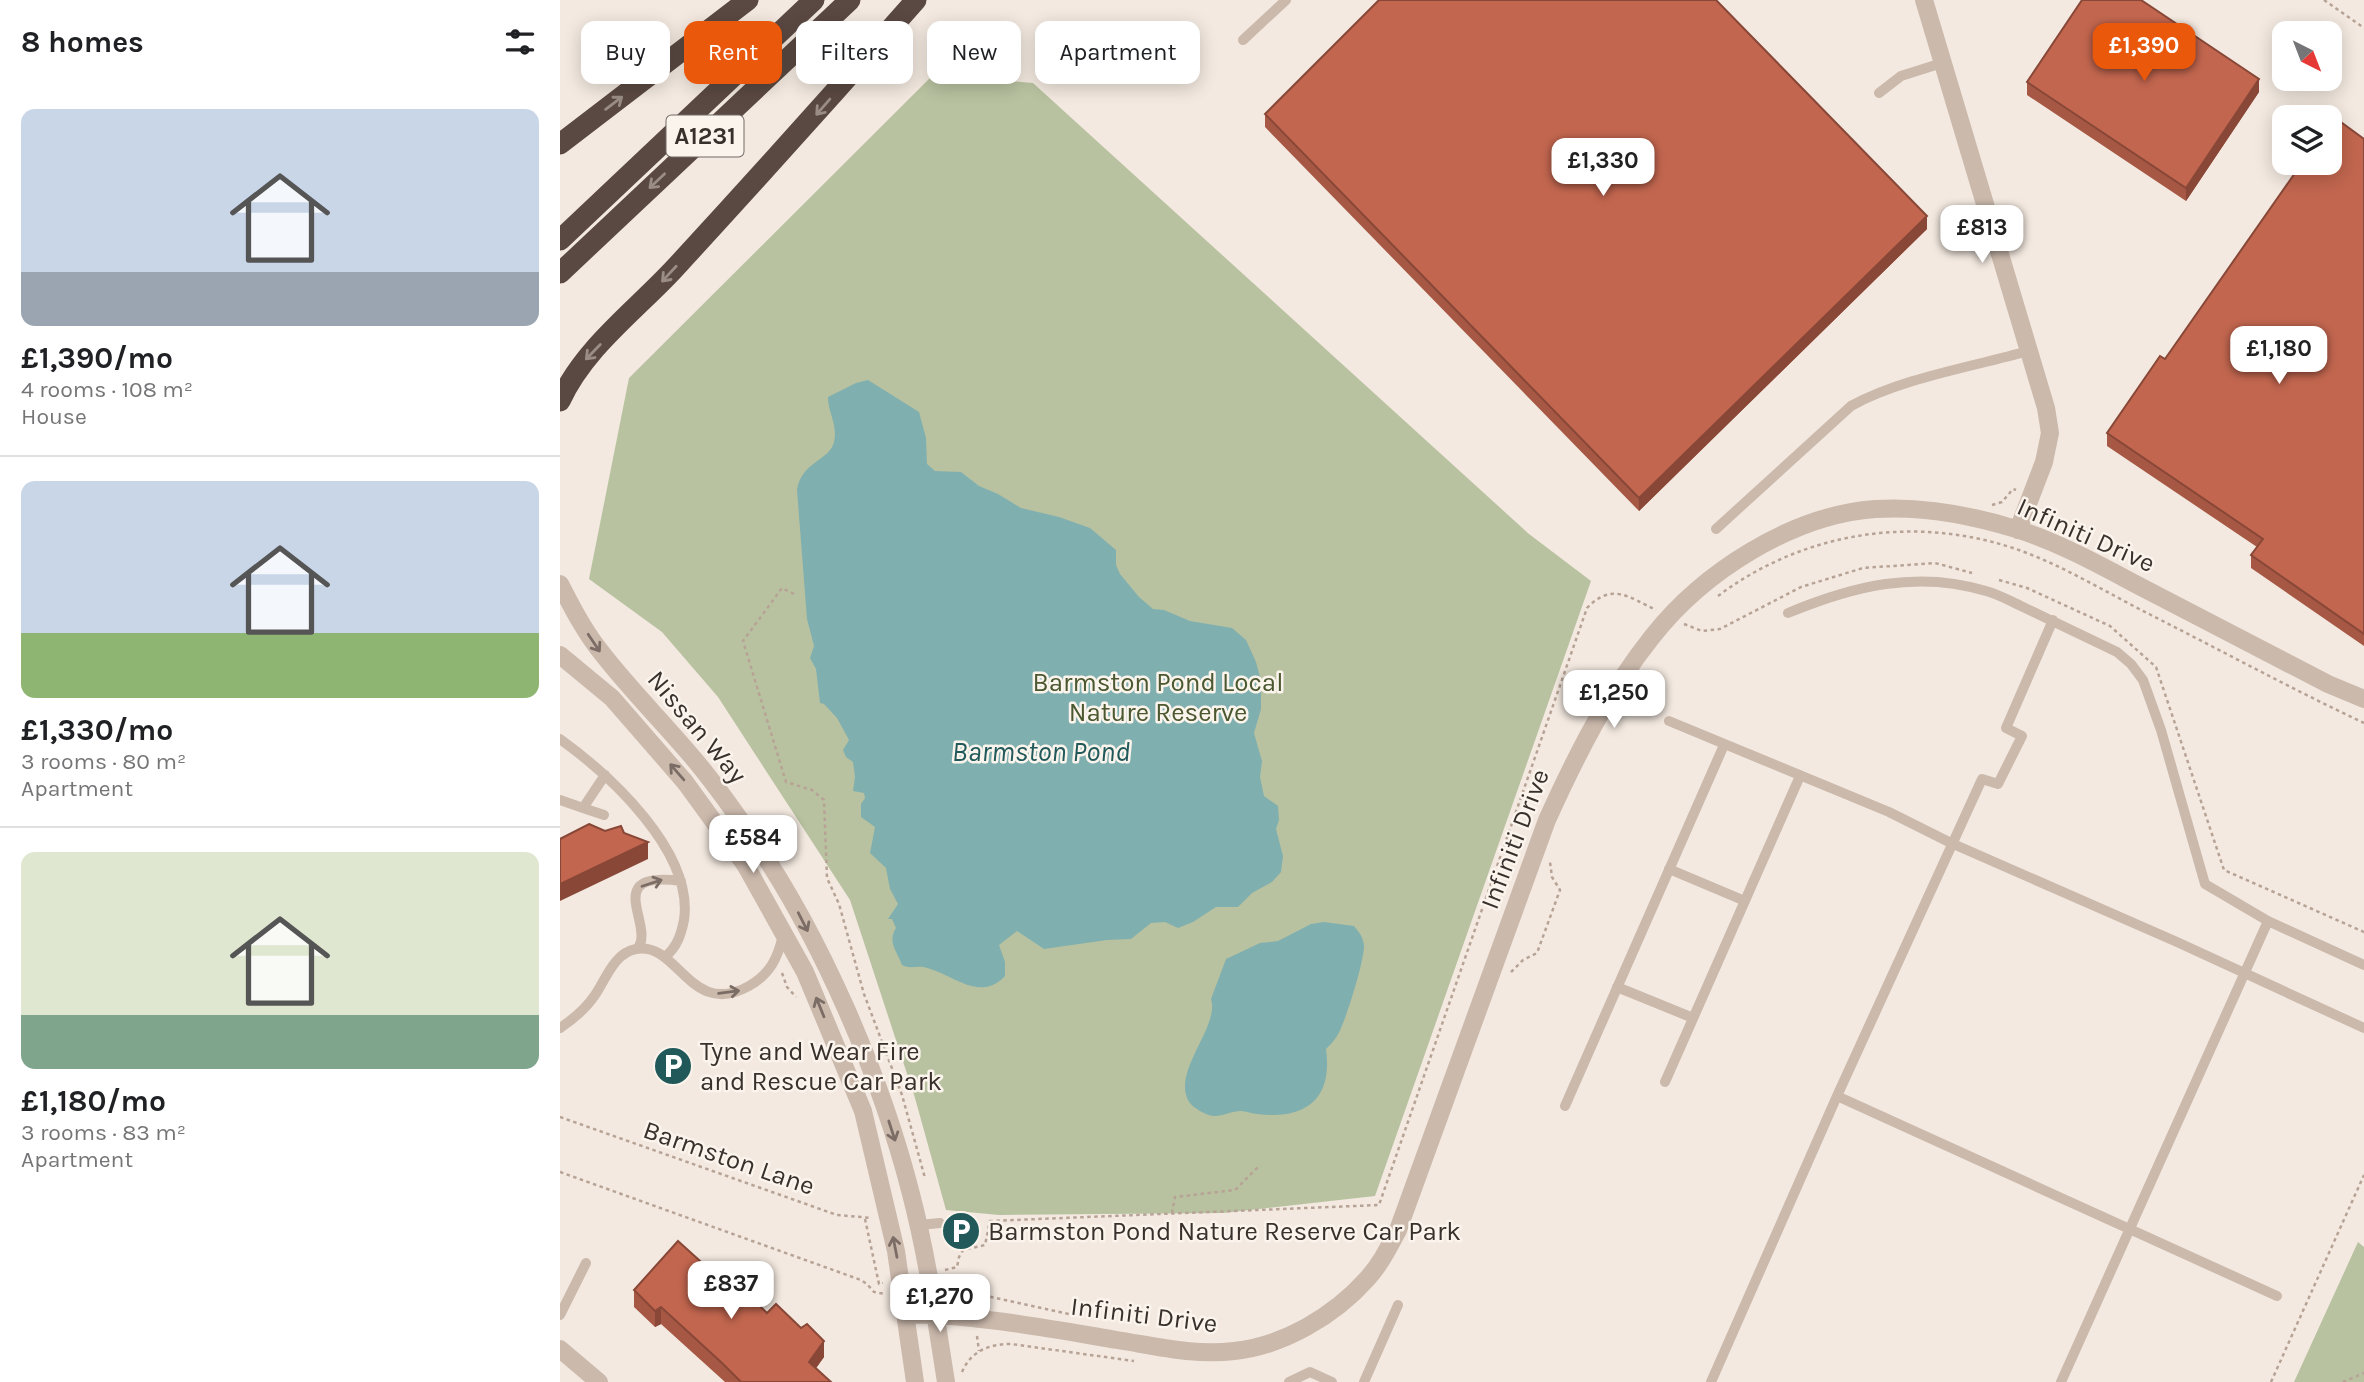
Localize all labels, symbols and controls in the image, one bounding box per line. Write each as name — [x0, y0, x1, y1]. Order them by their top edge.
chip: Buy — [581, 21, 670, 84]
chip: Rent — [684, 21, 782, 84]
chip: Filters — [796, 21, 913, 84]
chip: New — [927, 21, 1021, 84]
chip: Apartment — [1035, 21, 1200, 84]
north arrow — [2272, 21, 2342, 91]
map controls — [2272, 21, 2342, 175]
icon: filters — [501, 23, 539, 61]
text: 8 homes — [21, 24, 144, 60]
pin: £1,390 — [2087, 24, 2201, 83]
text: £1,390 — [2109, 32, 2179, 59]
one-way arrow — [604, 95, 623, 110]
one-way arrow — [815, 97, 831, 115]
button: layers — [2272, 105, 2342, 175]
road number: A1231 — [666, 116, 744, 156]
pin: £1,330 — [1546, 138, 1660, 198]
text: £1,330 — [1567, 147, 1639, 174]
icon: home — [217, 155, 343, 281]
one-way arrow — [649, 172, 666, 189]
pin: £813 — [1941, 205, 2023, 265]
text: £813 — [1956, 214, 2008, 241]
one-way arrow — [661, 265, 678, 283]
pin: £1,180 — [2222, 326, 2336, 386]
text: £1,180 — [2246, 335, 2312, 362]
text: £1,390/mo — [21, 340, 173, 376]
one-way arrow — [585, 343, 602, 360]
text: 4 rooms · 108 m² — [21, 376, 193, 403]
text: House — [21, 403, 87, 430]
street label: Infiniti Drive — [2012, 491, 2160, 579]
icon: home — [217, 527, 343, 653]
one-way arrow — [587, 632, 601, 652]
street label: Nissan Way — [641, 664, 753, 790]
park label: Barmston Pond Local Nature Reserve — [1033, 667, 1283, 728]
pin: £1,250 — [1557, 670, 1671, 730]
text: £1,250 — [1579, 679, 1649, 706]
text: £1,330/mo — [21, 712, 173, 748]
water label: Barmston Pond — [952, 735, 1130, 768]
text: 3 rooms · 80 m² — [21, 748, 186, 775]
one-way arrow — [669, 763, 685, 781]
street label: Infiniti Drive — [1474, 765, 1556, 913]
text: Apartment — [21, 775, 133, 802]
pin: £584 — [712, 816, 794, 875]
text: £584 — [725, 824, 781, 851]
one-way arrow — [641, 876, 663, 888]
icon: home — [217, 898, 343, 1024]
one-way arrow — [796, 911, 810, 932]
one-way arrow — [717, 985, 740, 998]
one-way arrow — [813, 997, 826, 1019]
place label: Tyne and Wear Fire and Rescue Car Park — [700, 1036, 942, 1097]
parking icon: Tyne and Wear Fire and Rescue Car Park — [652, 1045, 694, 1087]
text: £1,180/mo — [21, 1083, 166, 1119]
street label: Barmston Lane — [639, 1114, 819, 1202]
text: 3 rooms · 83 m² — [21, 1119, 186, 1146]
one-way arrow — [886, 1120, 899, 1142]
text: Apartment — [21, 1146, 133, 1173]
parking icon: Barmston Pond Nature Reserve Car Park — [940, 1210, 982, 1252]
place label: Barmston Pond Nature Reserve Car Park — [988, 1216, 1461, 1247]
one-way arrow — [888, 1236, 902, 1259]
pin: £837 — [690, 1262, 772, 1321]
text: £837 — [704, 1270, 758, 1297]
pin: £1,270 — [883, 1274, 997, 1334]
text: £1,270 — [906, 1283, 974, 1310]
street label: Infiniti Drive — [1069, 1291, 1219, 1339]

